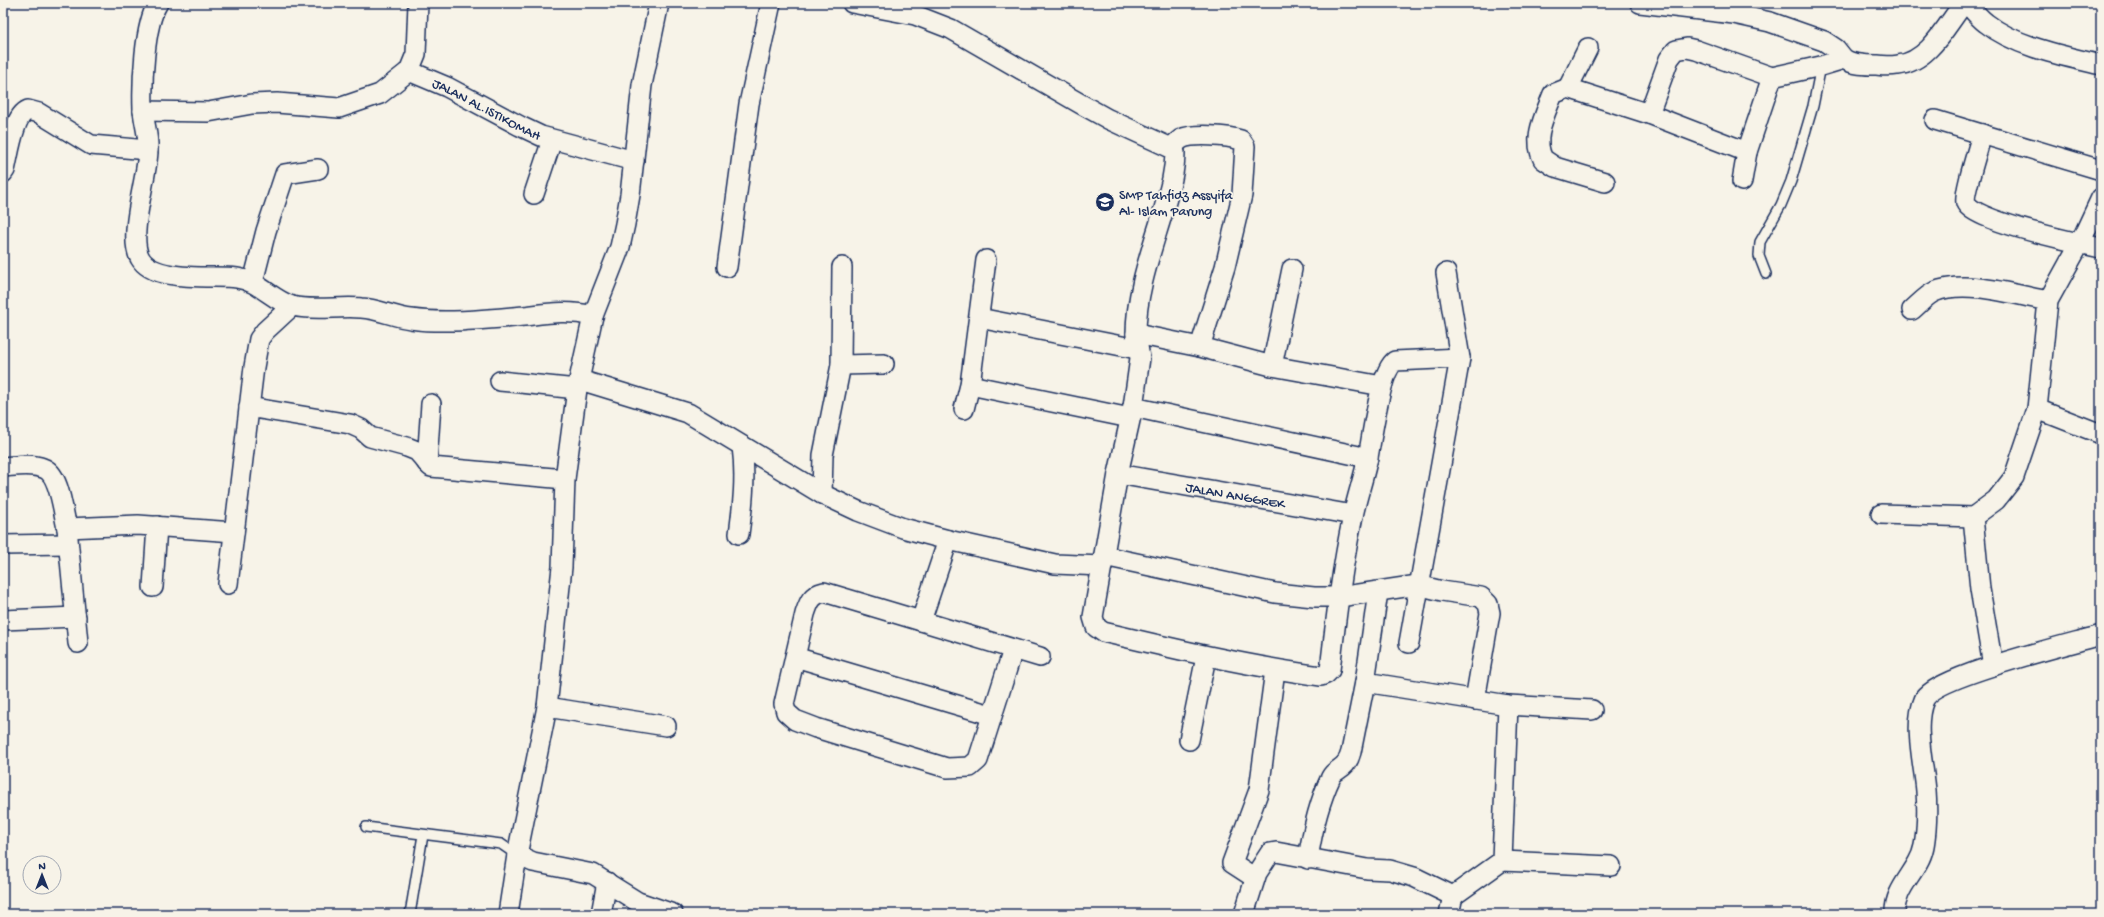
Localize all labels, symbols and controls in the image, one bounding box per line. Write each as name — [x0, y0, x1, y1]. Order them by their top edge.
street label: JALAN AL.ISTIKOMAH — [429, 76, 544, 146]
place label: SMP Tahfidz Assyifa Al- Islam Parung — [1119, 188, 1234, 221]
school or university icon: SMP Tahfidz Assyifa Al- Islam Parung — [1094, 191, 1116, 213]
street label: JALAN ANGGREK — [1184, 480, 1287, 514]
north arrow — [22, 855, 62, 895]
text: N — [38, 861, 46, 873]

